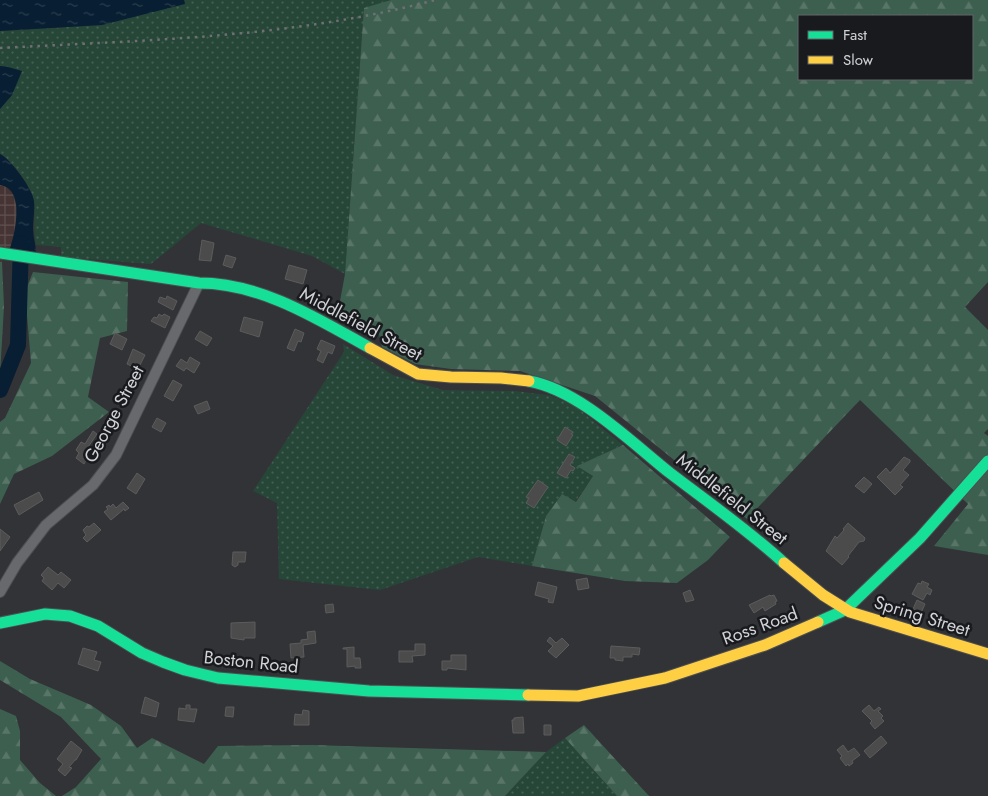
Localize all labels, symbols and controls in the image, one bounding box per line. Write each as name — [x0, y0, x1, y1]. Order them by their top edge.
legend — [798, 15, 973, 80]
text: Fast — [843, 24, 867, 46]
text: Slow — [843, 49, 874, 71]
street label: Middlefield Street — [295, 281, 427, 367]
street label: George Street — [77, 360, 151, 467]
street label: Middlefield Street — [671, 447, 794, 551]
street label: Spring Street — [871, 589, 974, 643]
street label: Ross Road — [719, 600, 801, 652]
street label: Boston Road — [202, 644, 300, 680]

